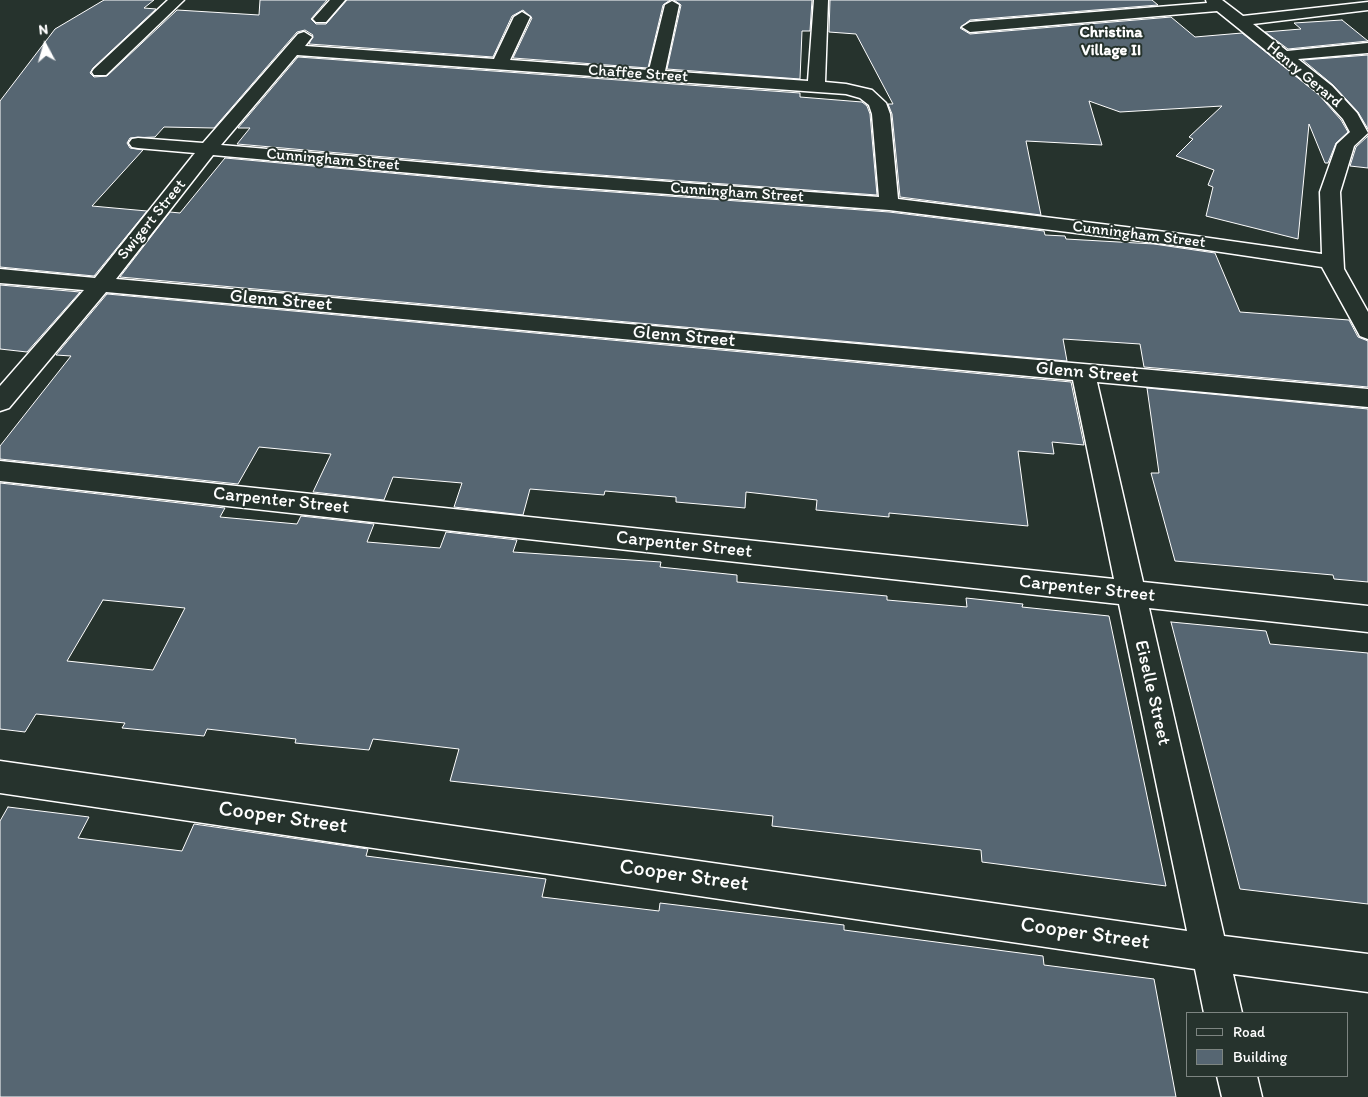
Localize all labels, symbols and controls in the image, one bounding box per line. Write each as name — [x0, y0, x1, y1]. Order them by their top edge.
north arrow — [20, 20, 70, 70]
text: N — [38, 21, 49, 39]
district label: Christina Village II — [1079, 23, 1143, 61]
street label: Henry Gerard — [1262, 38, 1346, 112]
street label: Chaffee Street — [587, 61, 689, 87]
street label: Cunningham Street — [266, 145, 400, 175]
street label: Swigert Street — [114, 176, 190, 264]
street label: Cunningham Street — [670, 179, 804, 207]
street label: Cunningham Street — [1071, 217, 1207, 253]
street label: Glenn Street — [229, 285, 333, 317]
street label: Glenn Street — [632, 321, 736, 353]
street label: Glenn Street — [1035, 357, 1139, 389]
street label: Carpenter Street — [212, 483, 350, 519]
street label: Carpenter Street — [615, 527, 753, 563]
street label: Carpenter Street — [1018, 571, 1156, 607]
street label: Eiselle Street — [1129, 638, 1175, 748]
street label: Cooper Street — [217, 796, 349, 840]
street label: Cooper Street — [618, 854, 750, 898]
street label: Cooper Street — [1019, 912, 1151, 956]
legend — [1186, 1012, 1348, 1077]
text: Road — [1233, 1023, 1265, 1041]
text: Building — [1233, 1048, 1287, 1066]

